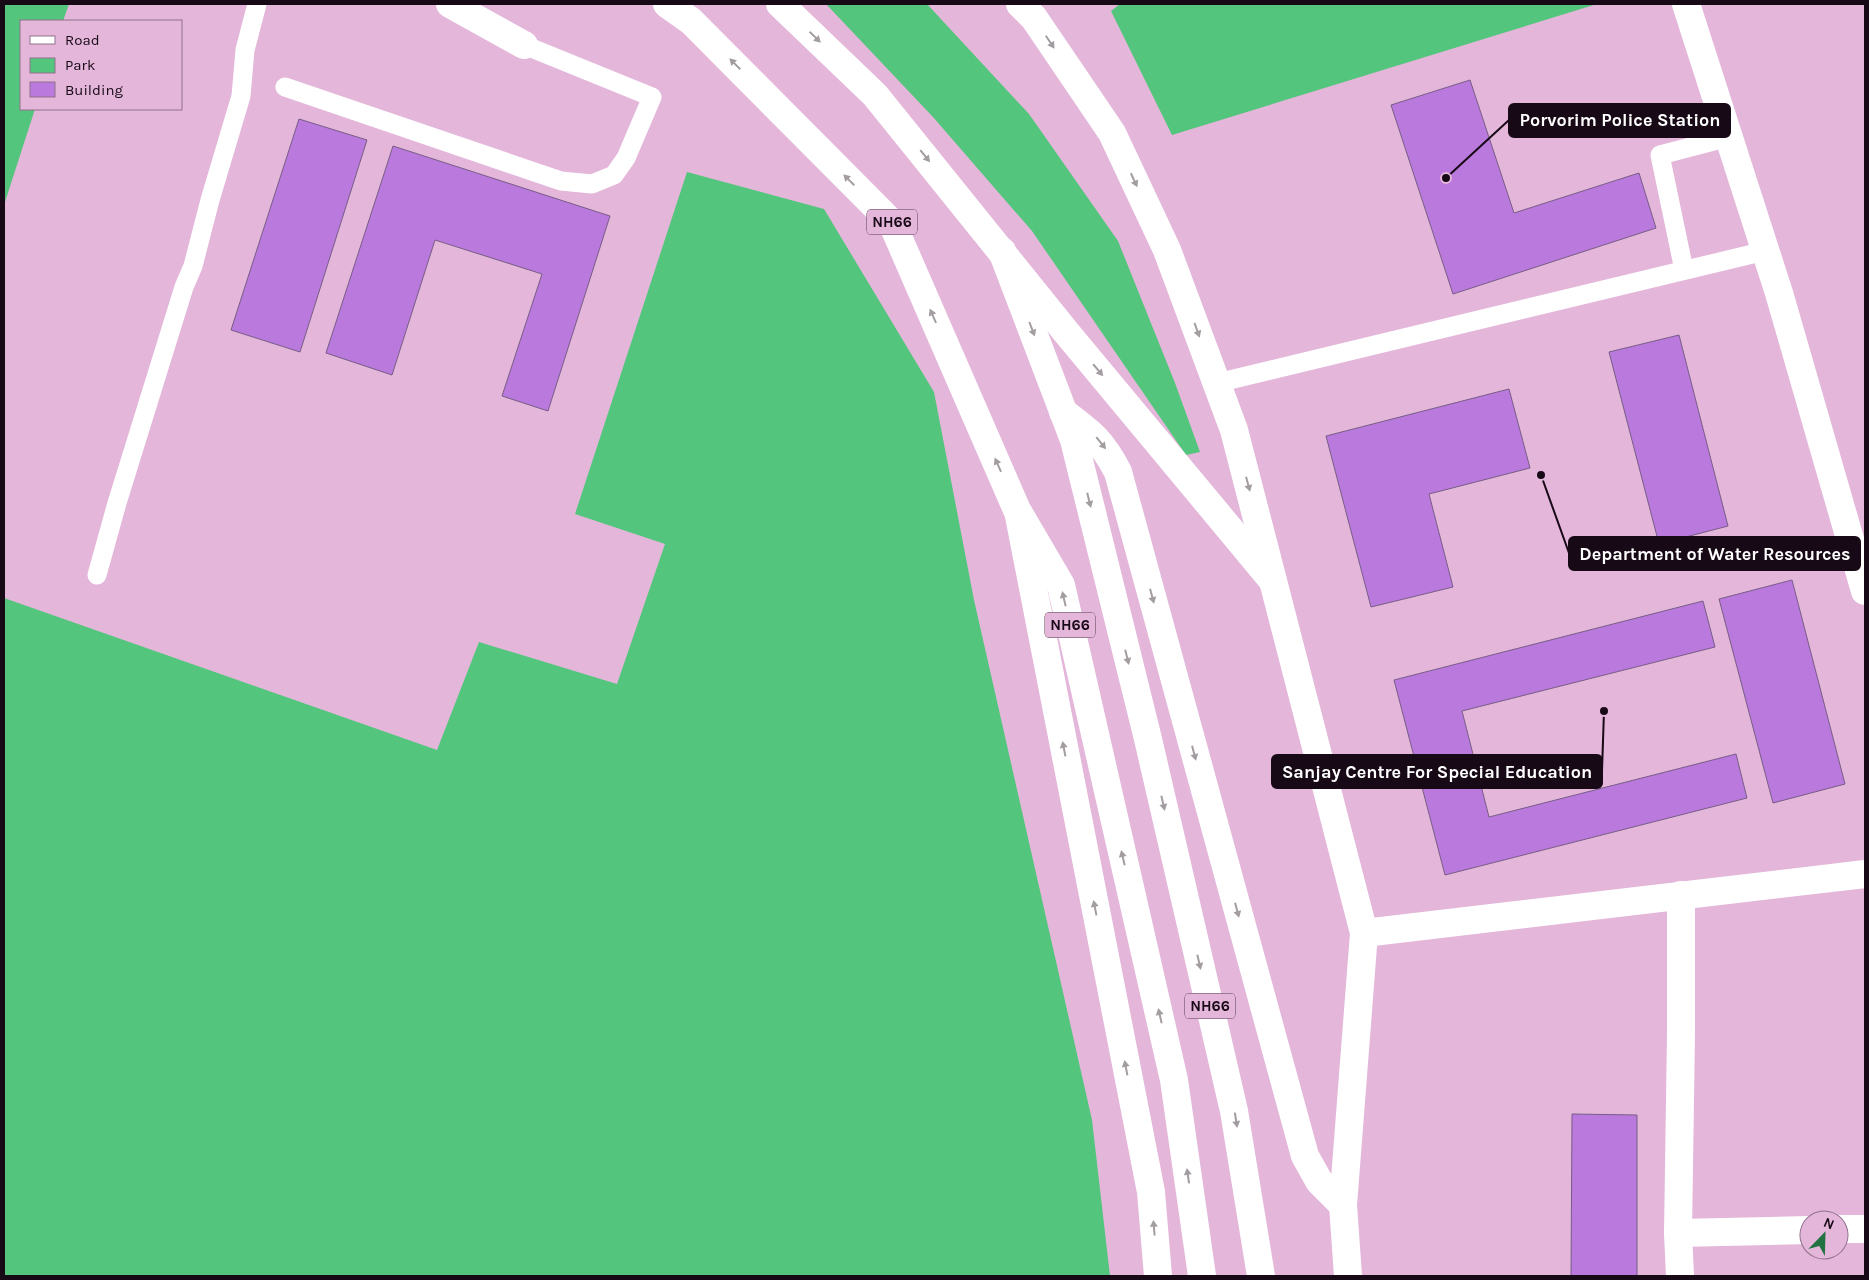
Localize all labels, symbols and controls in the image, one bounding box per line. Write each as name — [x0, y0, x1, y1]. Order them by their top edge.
legend — [20, 20, 182, 110]
text: Road — [65, 31, 100, 49]
one-way arrow — [809, 31, 821, 43]
one-way arrow — [1045, 35, 1055, 48]
text: Park — [65, 56, 95, 74]
one-way arrow — [729, 59, 741, 71]
text: Building — [65, 81, 123, 99]
callout: Porvorim Police Station — [1509, 104, 1730, 137]
text: Porvorim Police Station — [1520, 109, 1721, 131]
one-way arrow — [920, 149, 931, 162]
one-way arrow — [1131, 173, 1139, 187]
one-way arrow — [844, 174, 856, 186]
road number: NH66 — [867, 210, 917, 234]
one-way arrow — [928, 309, 936, 323]
one-way arrow — [1028, 322, 1036, 337]
one-way arrow — [1193, 323, 1201, 338]
one-way arrow — [1092, 363, 1103, 376]
one-way arrow — [1095, 437, 1106, 450]
one-way arrow — [993, 458, 1001, 472]
one-way arrow — [1244, 476, 1252, 492]
one-way arrow — [1085, 492, 1093, 507]
callout: Department of Water Resources — [1569, 537, 1860, 570]
text: Department of Water Resources — [1579, 543, 1851, 565]
one-way arrow — [1148, 589, 1156, 604]
one-way arrow — [1060, 592, 1068, 607]
road number: NH66 — [1045, 612, 1095, 638]
one-way arrow — [1124, 650, 1132, 665]
one-way arrow — [1060, 741, 1068, 756]
one-way arrow — [1191, 746, 1199, 761]
callout: Sanjay Centre For Special Education — [1272, 755, 1602, 788]
text: Sanjay Centre For Special Education — [1282, 761, 1592, 783]
one-way arrow — [1159, 796, 1167, 811]
one-way arrow — [1119, 850, 1127, 865]
one-way arrow — [1091, 900, 1099, 916]
one-way arrow — [1233, 903, 1241, 918]
one-way arrow — [1195, 954, 1203, 969]
road number: NH66 — [1185, 994, 1235, 1018]
one-way arrow — [1156, 1009, 1164, 1024]
one-way arrow — [1122, 1059, 1130, 1075]
one-way arrow — [1232, 1112, 1240, 1128]
one-way arrow — [1184, 1168, 1192, 1184]
north arrow — [1799, 1210, 1849, 1260]
text: N — [1821, 1214, 1837, 1233]
one-way arrow — [1150, 1219, 1158, 1235]

